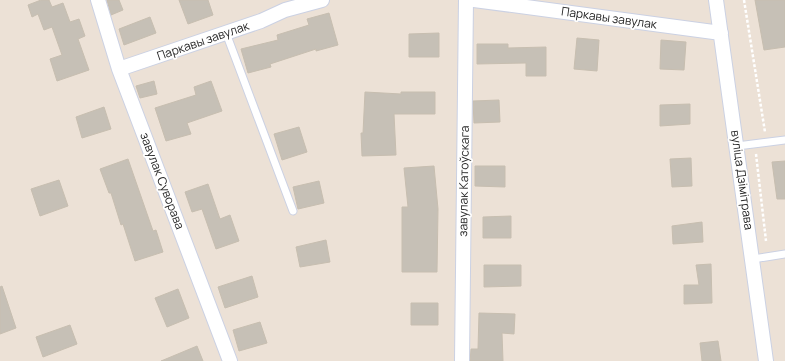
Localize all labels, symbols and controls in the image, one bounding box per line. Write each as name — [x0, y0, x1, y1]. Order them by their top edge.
street label: Паркавы завулак — [560, 2, 659, 33]
street label: Паркавы завулак — [155, 16, 252, 64]
street label: завулак Катоўскага — [454, 125, 473, 237]
street label: вуліца Дзімітрава — [727, 129, 758, 231]
street label: завулак Суворава — [136, 130, 189, 232]

